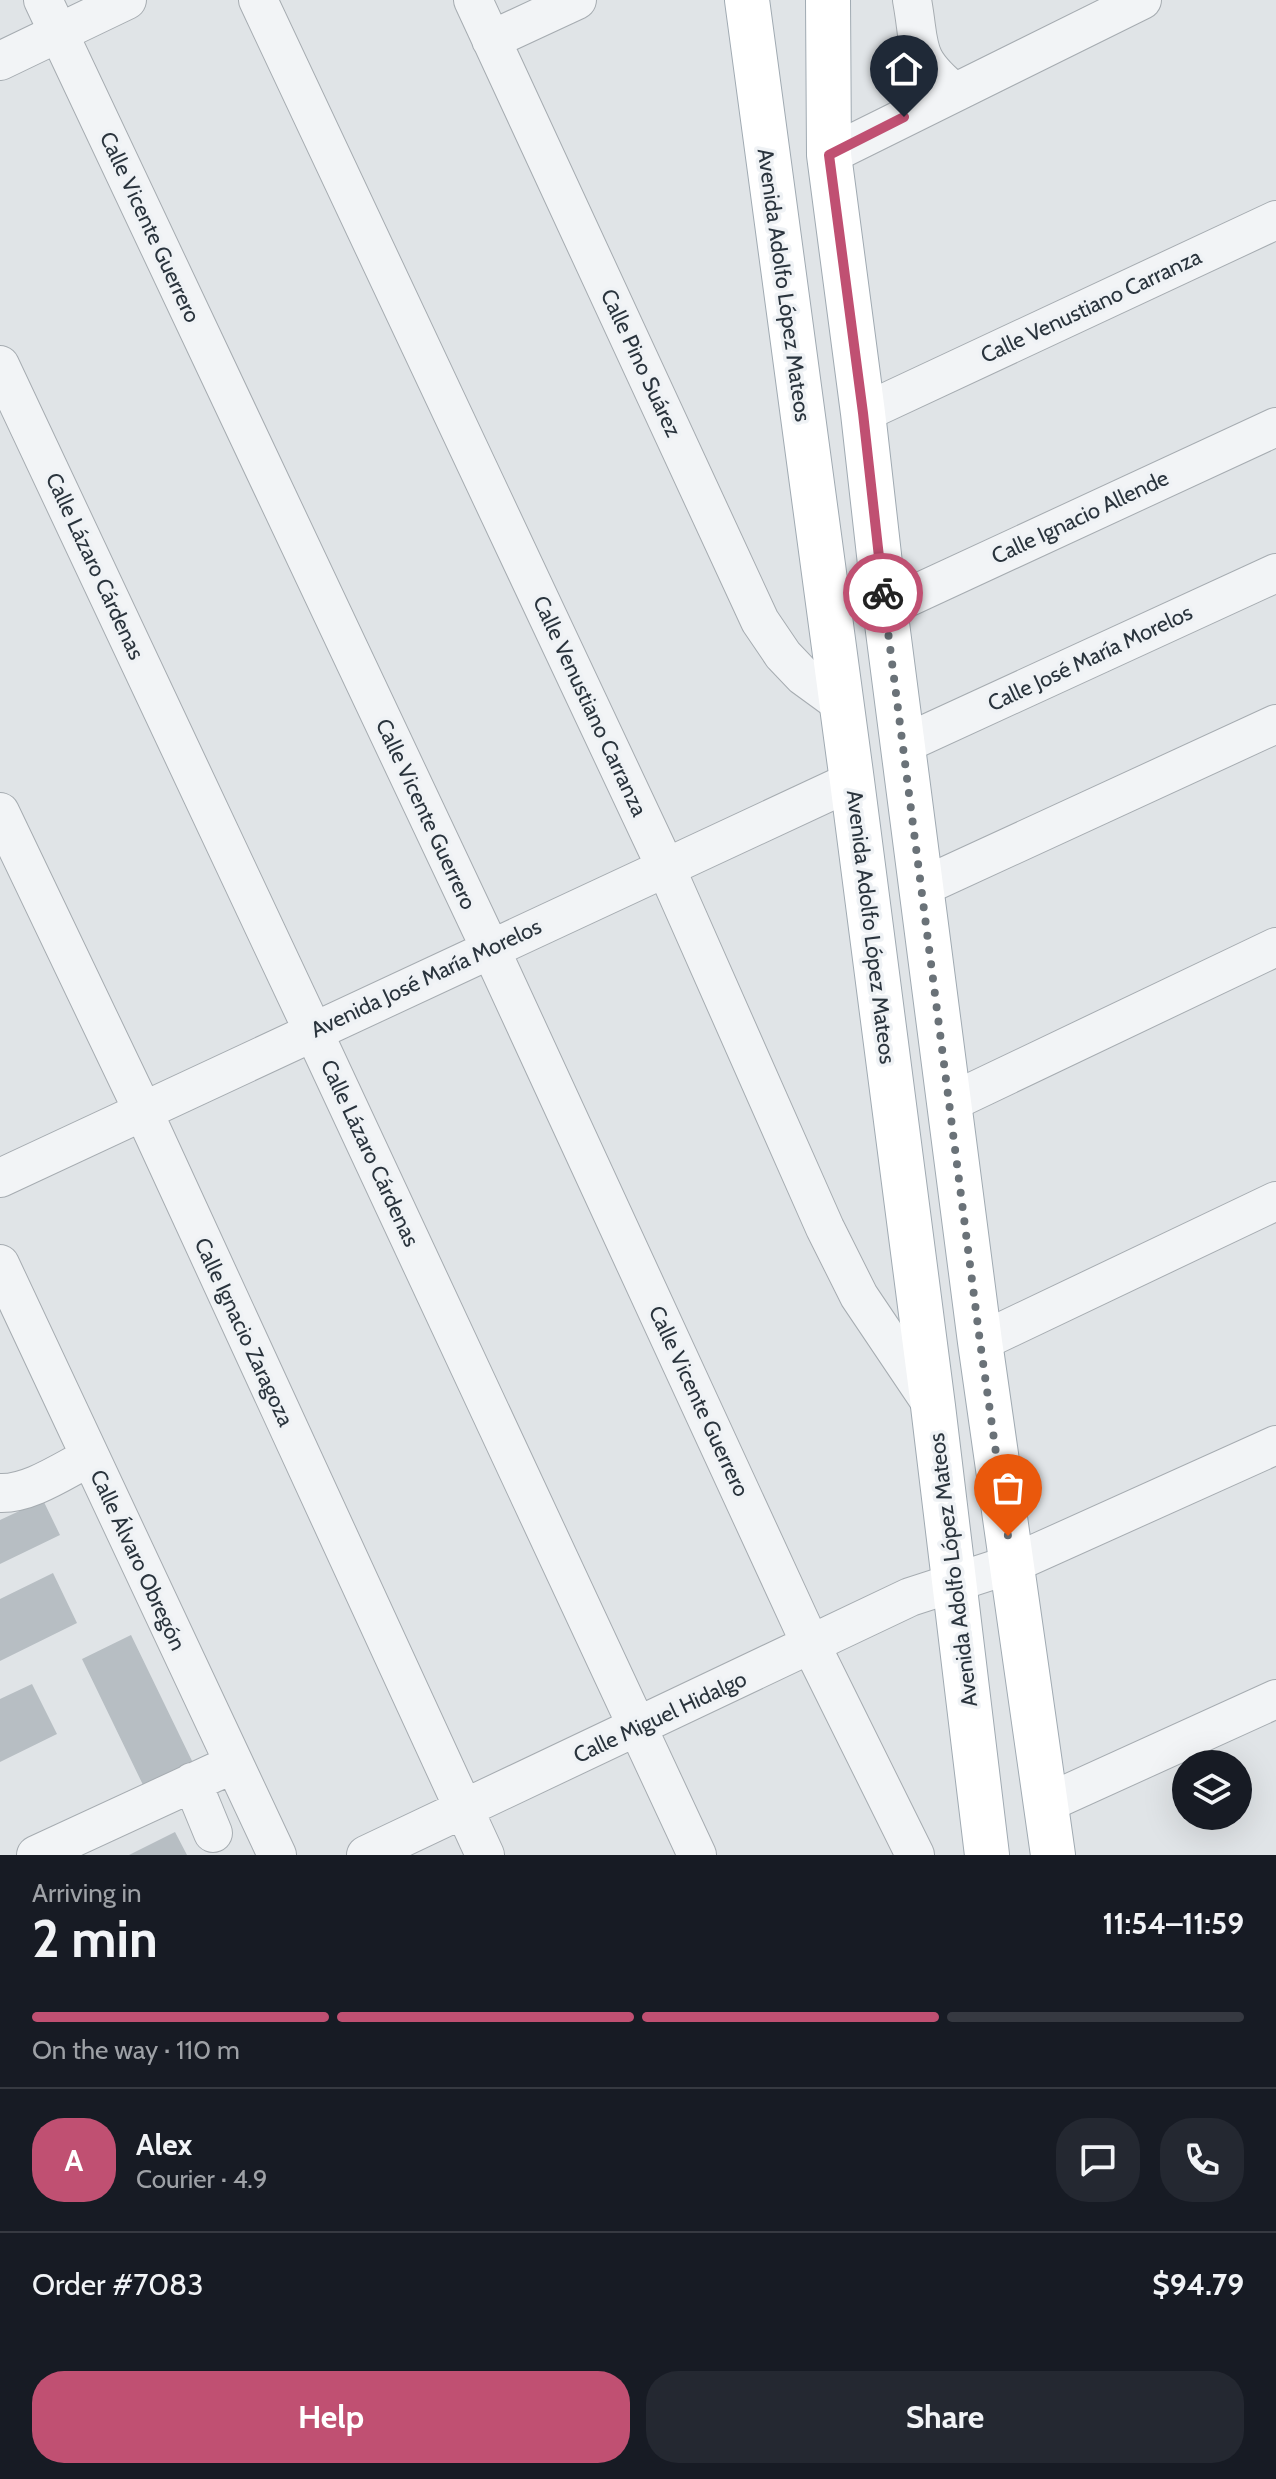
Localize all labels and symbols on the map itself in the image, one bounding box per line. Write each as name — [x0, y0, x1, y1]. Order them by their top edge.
pin — [870, 35, 938, 117]
street label: Calle Vicente Guerrero — [94, 127, 206, 327]
street label: Avenida Adolfo López Mateos — [751, 147, 817, 423]
street label: Calle Venustiano Carranza — [976, 243, 1206, 369]
street label: Calle Pino Suárez — [595, 285, 687, 441]
street label: Calle Ignacio Allende — [987, 464, 1173, 570]
street label: Calle Lázaro Cárdenas — [40, 468, 150, 664]
courier — [843, 553, 923, 633]
street label: Calle Venustiano Carranza — [527, 591, 653, 821]
street label: Calle José María Morelos — [983, 599, 1197, 717]
street label: Calle Vicente Guerrero — [370, 714, 482, 914]
street label: Avenida Adolfo López Mateos — [841, 788, 901, 1066]
street label: Avenida José María Morelos — [306, 913, 546, 1043]
street label: Calle Lázaro Cárdenas — [315, 1055, 425, 1251]
street label: Calle Ignacio Zaragoza — [188, 1233, 300, 1431]
street label: Calle Vicente Guerrero — [643, 1301, 755, 1501]
street label: Avenida Adolfo López Mateos — [923, 1431, 983, 1709]
pin — [974, 1454, 1042, 1536]
street label: Calle Álvaro Obregón — [84, 1465, 192, 1655]
street label: Calle Miguel Hidalgo — [569, 1665, 751, 1769]

